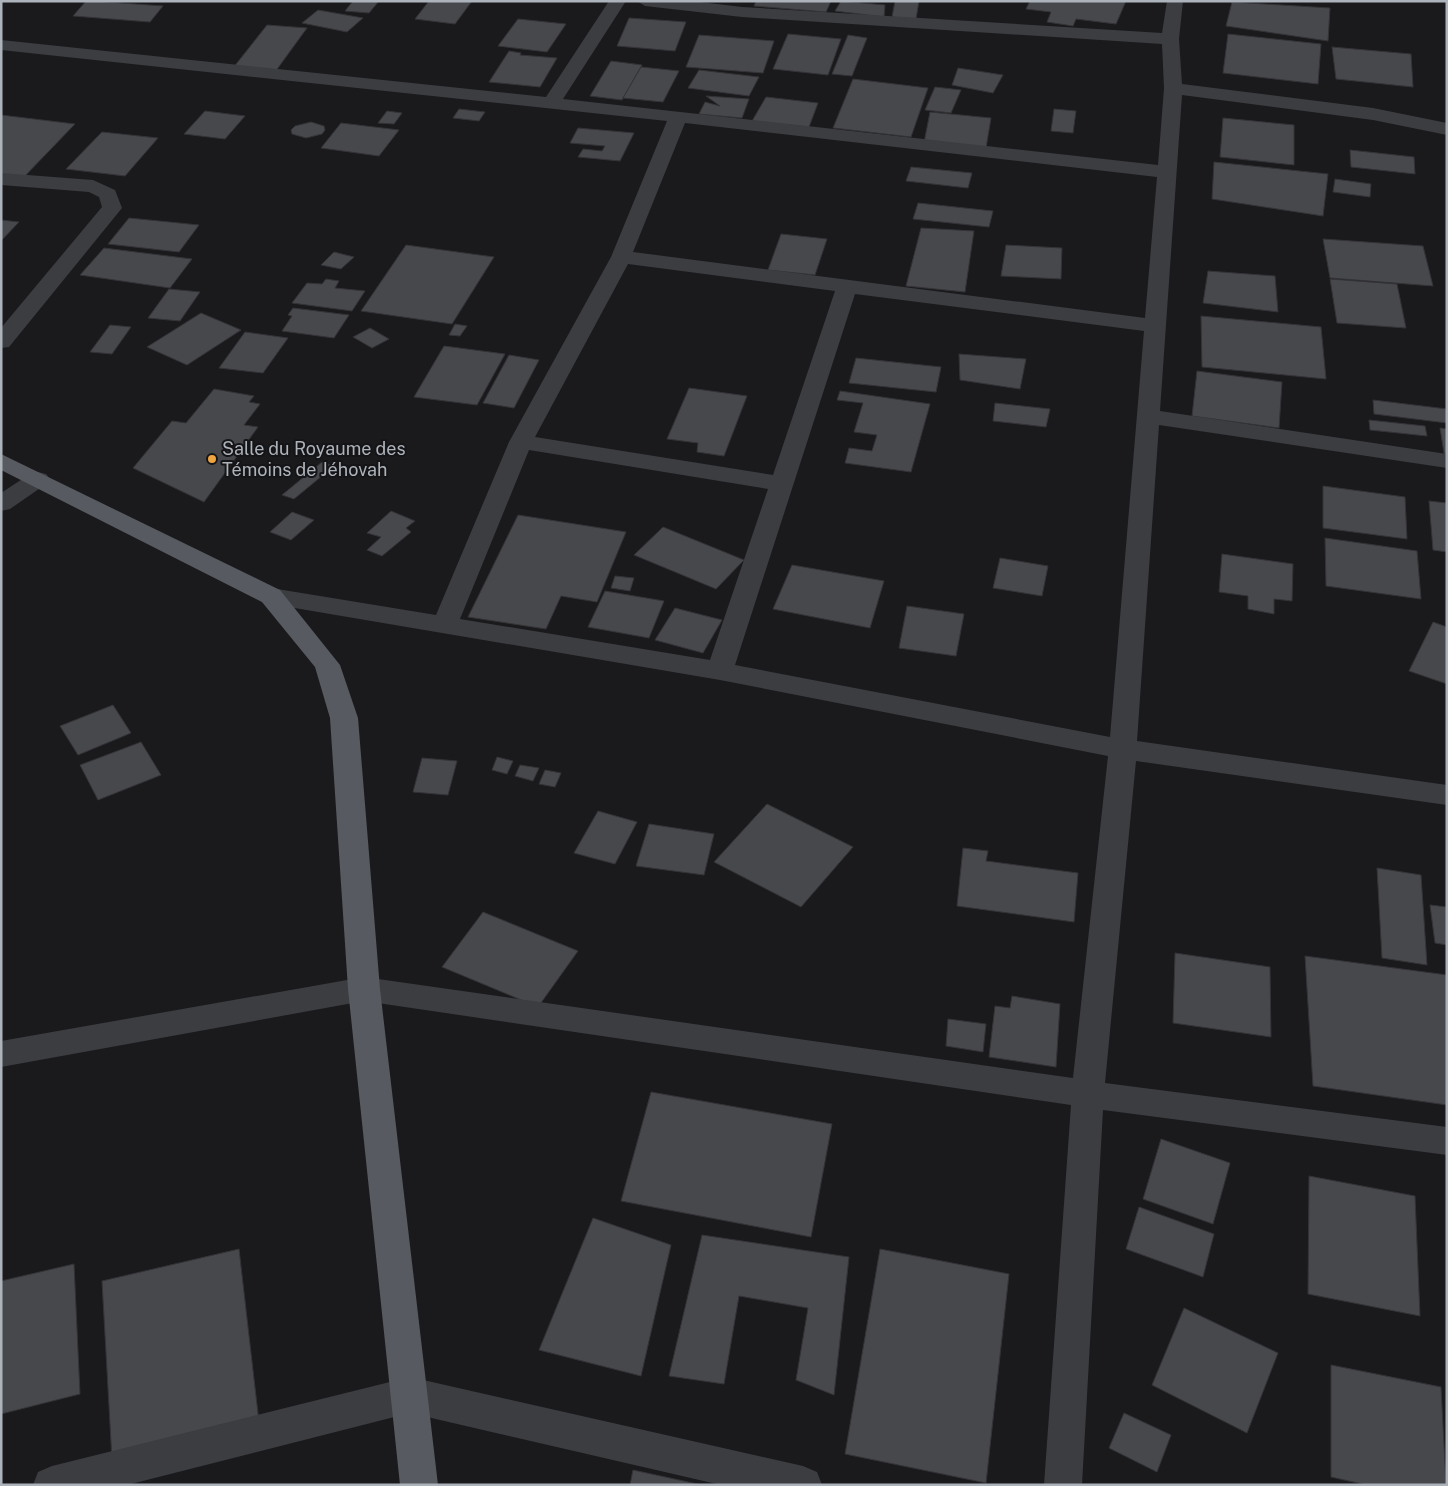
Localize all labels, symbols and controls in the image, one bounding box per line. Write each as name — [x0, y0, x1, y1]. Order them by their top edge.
place label: Salle du Royaume des Témoins de Jéhovah — [222, 438, 406, 480]
marker: Salle du Royaume des Témoins de Jéhovah — [206, 453, 218, 465]

